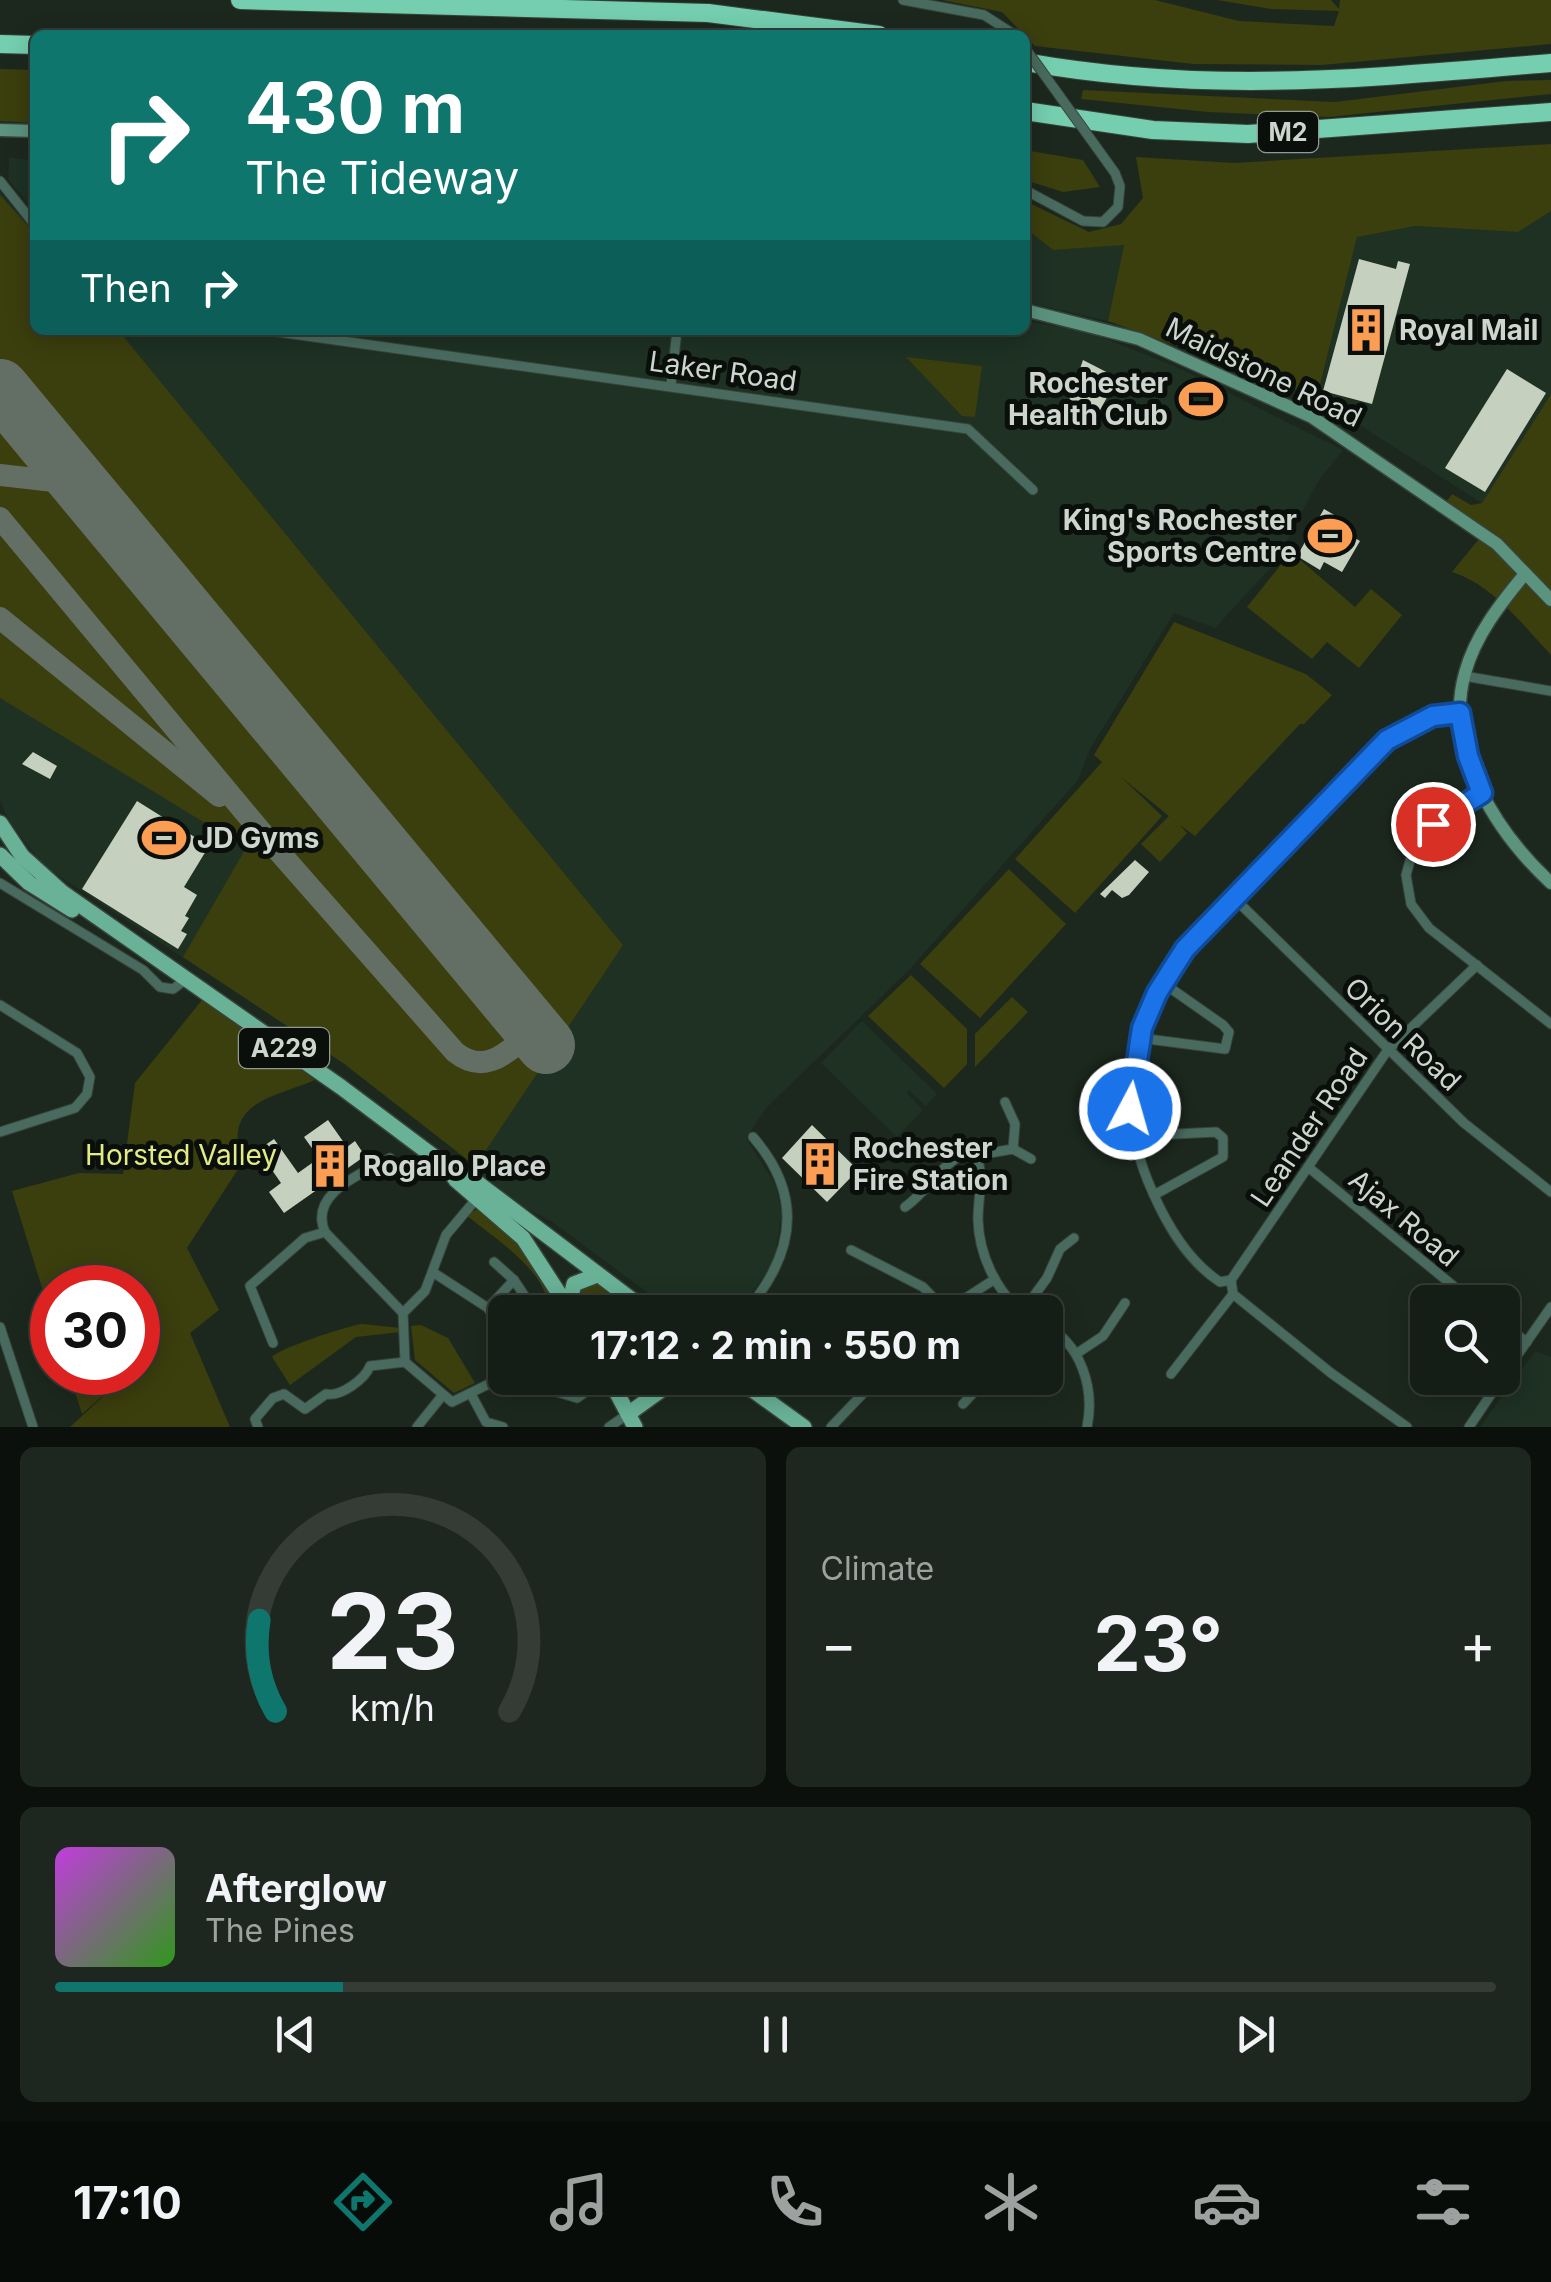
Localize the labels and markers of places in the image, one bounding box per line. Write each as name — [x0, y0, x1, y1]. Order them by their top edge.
building icon: Royal Mail — [1342, 306, 1390, 354]
place label: Royal Mail — [1399, 313, 1538, 347]
place label: Rochester Health Club — [1008, 366, 1168, 432]
sports icon: Rochester Health Club — [1177, 375, 1225, 423]
place label: King's Rochester Sports Centre — [1063, 503, 1297, 569]
sports icon: King's Rochester Sports Centre — [1306, 512, 1354, 560]
pin — [1391, 782, 1476, 867]
sports icon: JD Gyms — [140, 814, 188, 862]
place label: JD Gyms — [197, 821, 319, 855]
place label: Rochester Fire Station — [853, 1131, 1008, 1197]
building icon: Rochester Fire Station — [796, 1140, 844, 1188]
building icon: Rogallo Place — [306, 1142, 354, 1190]
place label: Rogallo Place — [363, 1149, 546, 1183]

